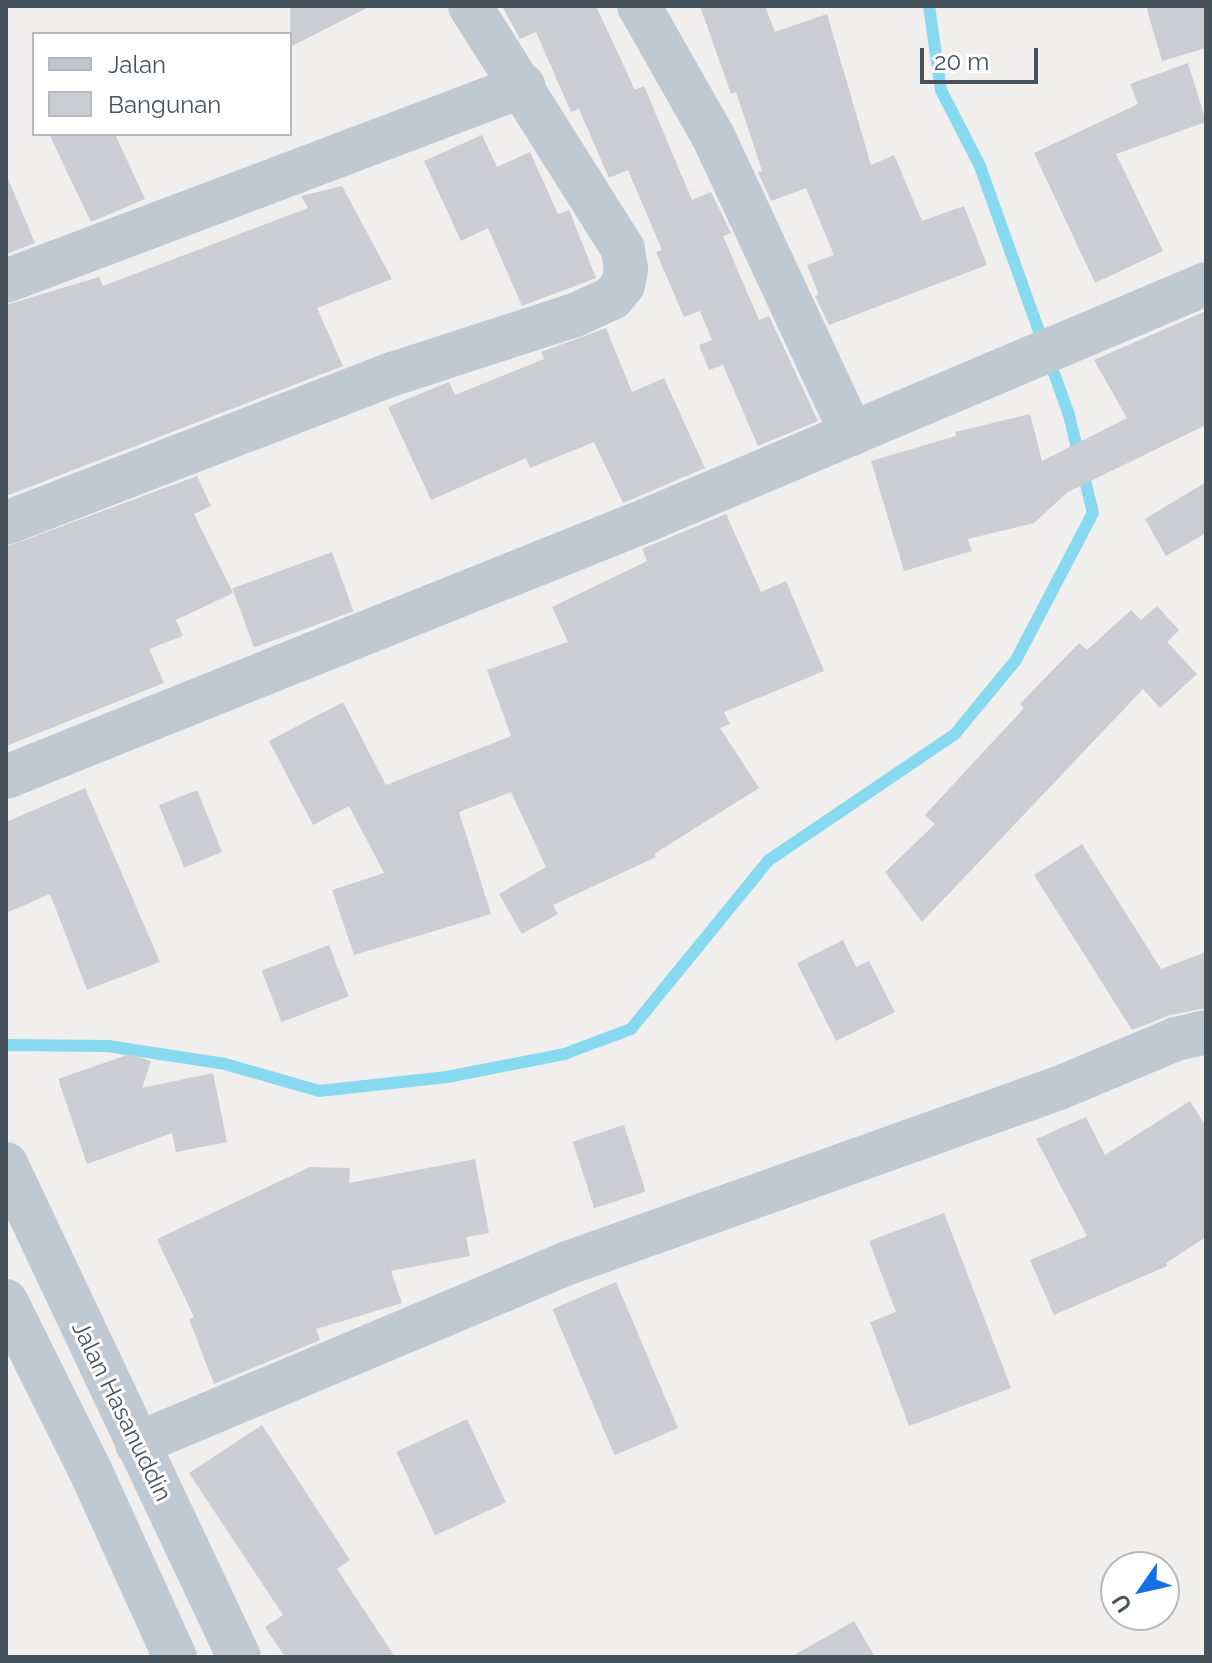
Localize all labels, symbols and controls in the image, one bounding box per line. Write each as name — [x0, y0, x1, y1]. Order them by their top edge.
legend — [32, 32, 292, 136]
scale bar — [924, 32, 1042, 82]
text: 20 m — [934, 47, 989, 76]
text: Jalan — [108, 50, 166, 79]
text: Bangunan — [108, 90, 221, 119]
street label: Jalan Hasanuddin — [66, 1316, 178, 1506]
north arrow — [1100, 1551, 1180, 1631]
text: U — [1106, 1589, 1137, 1617]

